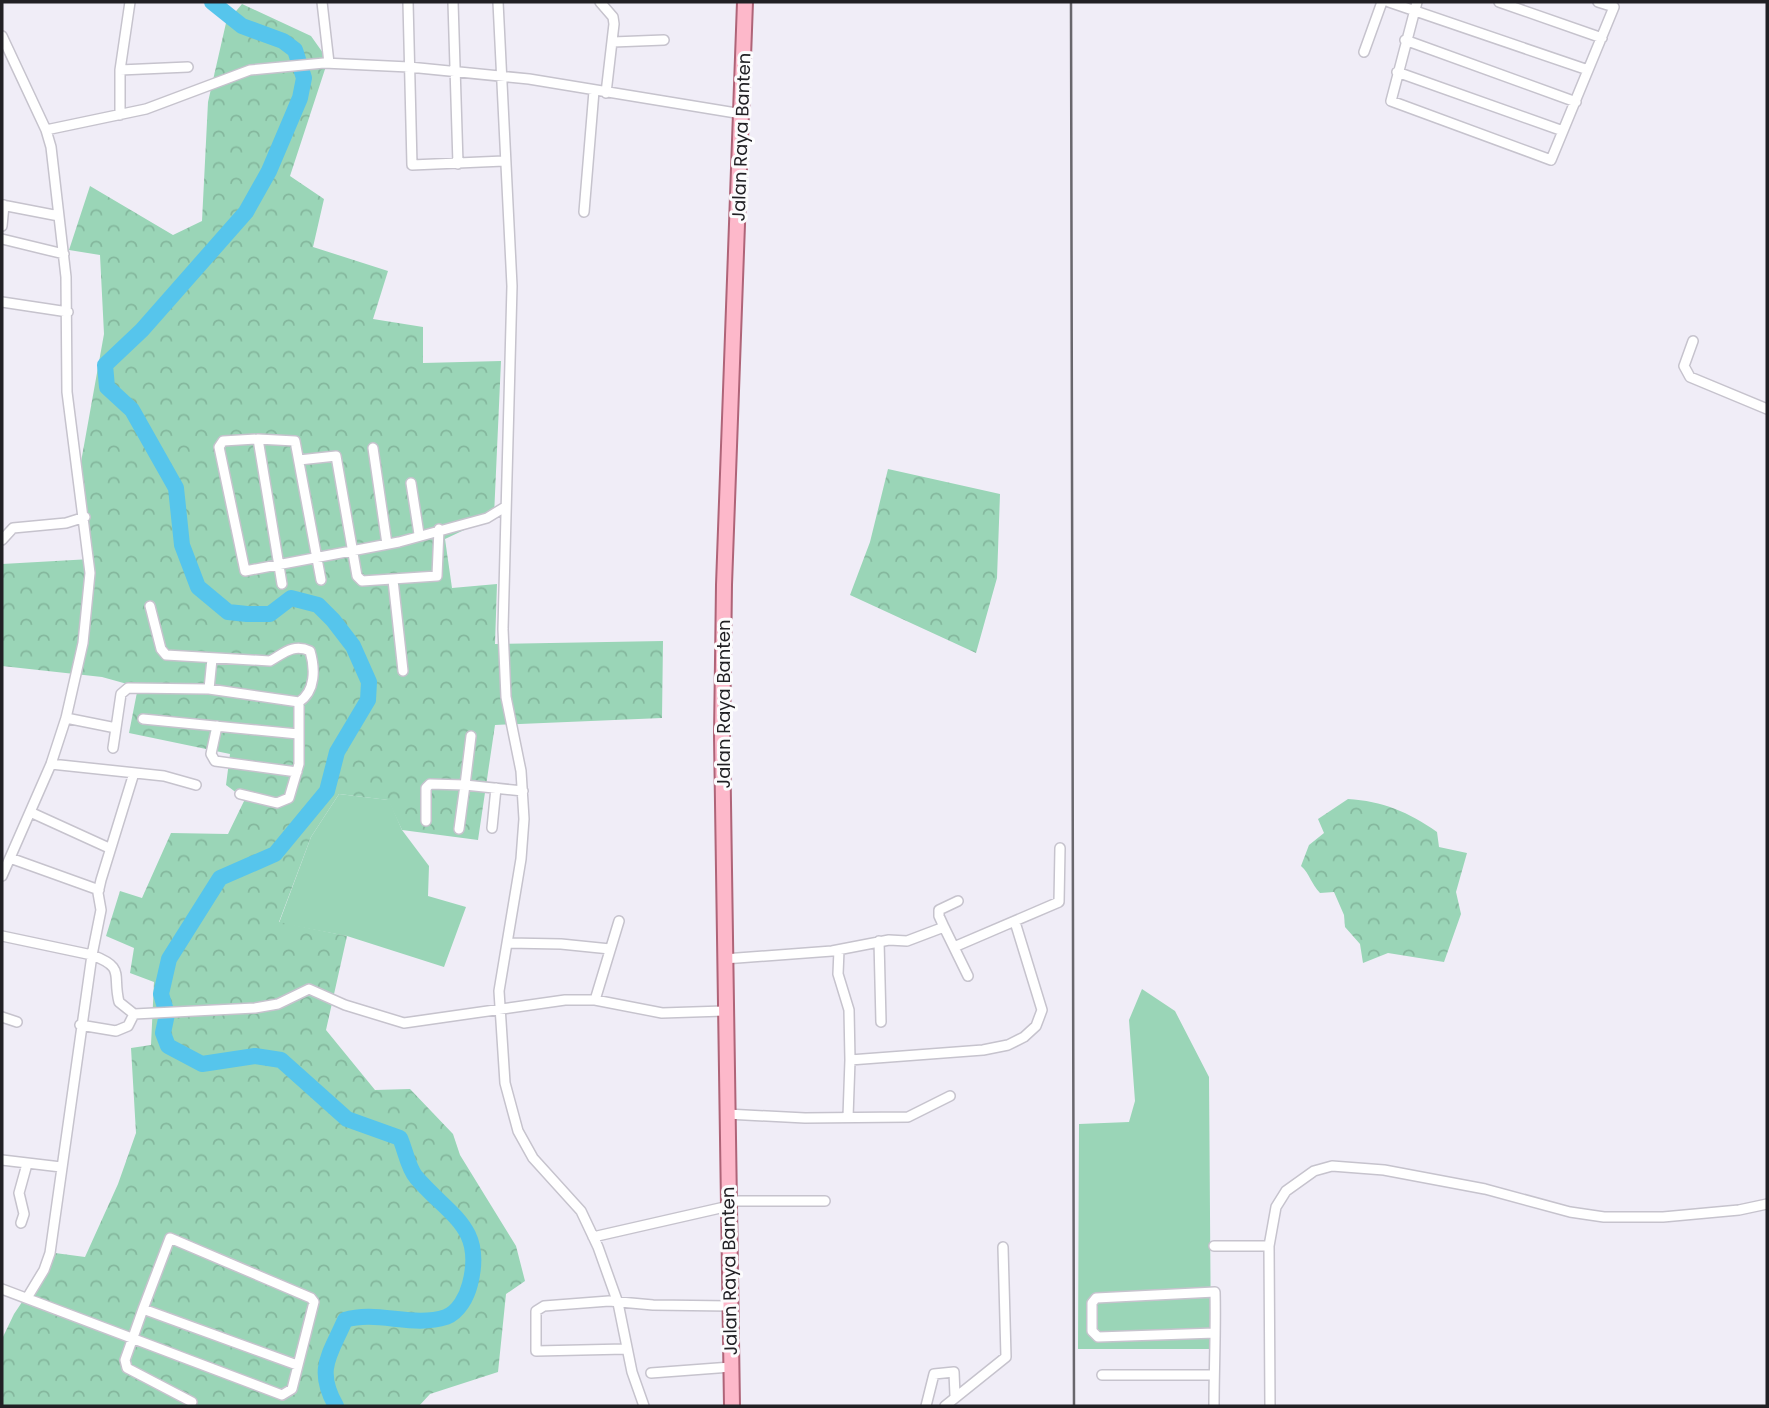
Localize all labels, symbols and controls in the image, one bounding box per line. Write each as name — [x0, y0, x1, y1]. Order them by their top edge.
street label: Jalan Raya Banten — [726, 52, 756, 222]
street label: Jalan Raya Banten — [711, 620, 736, 788]
street label: Jalan Raya Banten — [715, 1186, 743, 1356]

